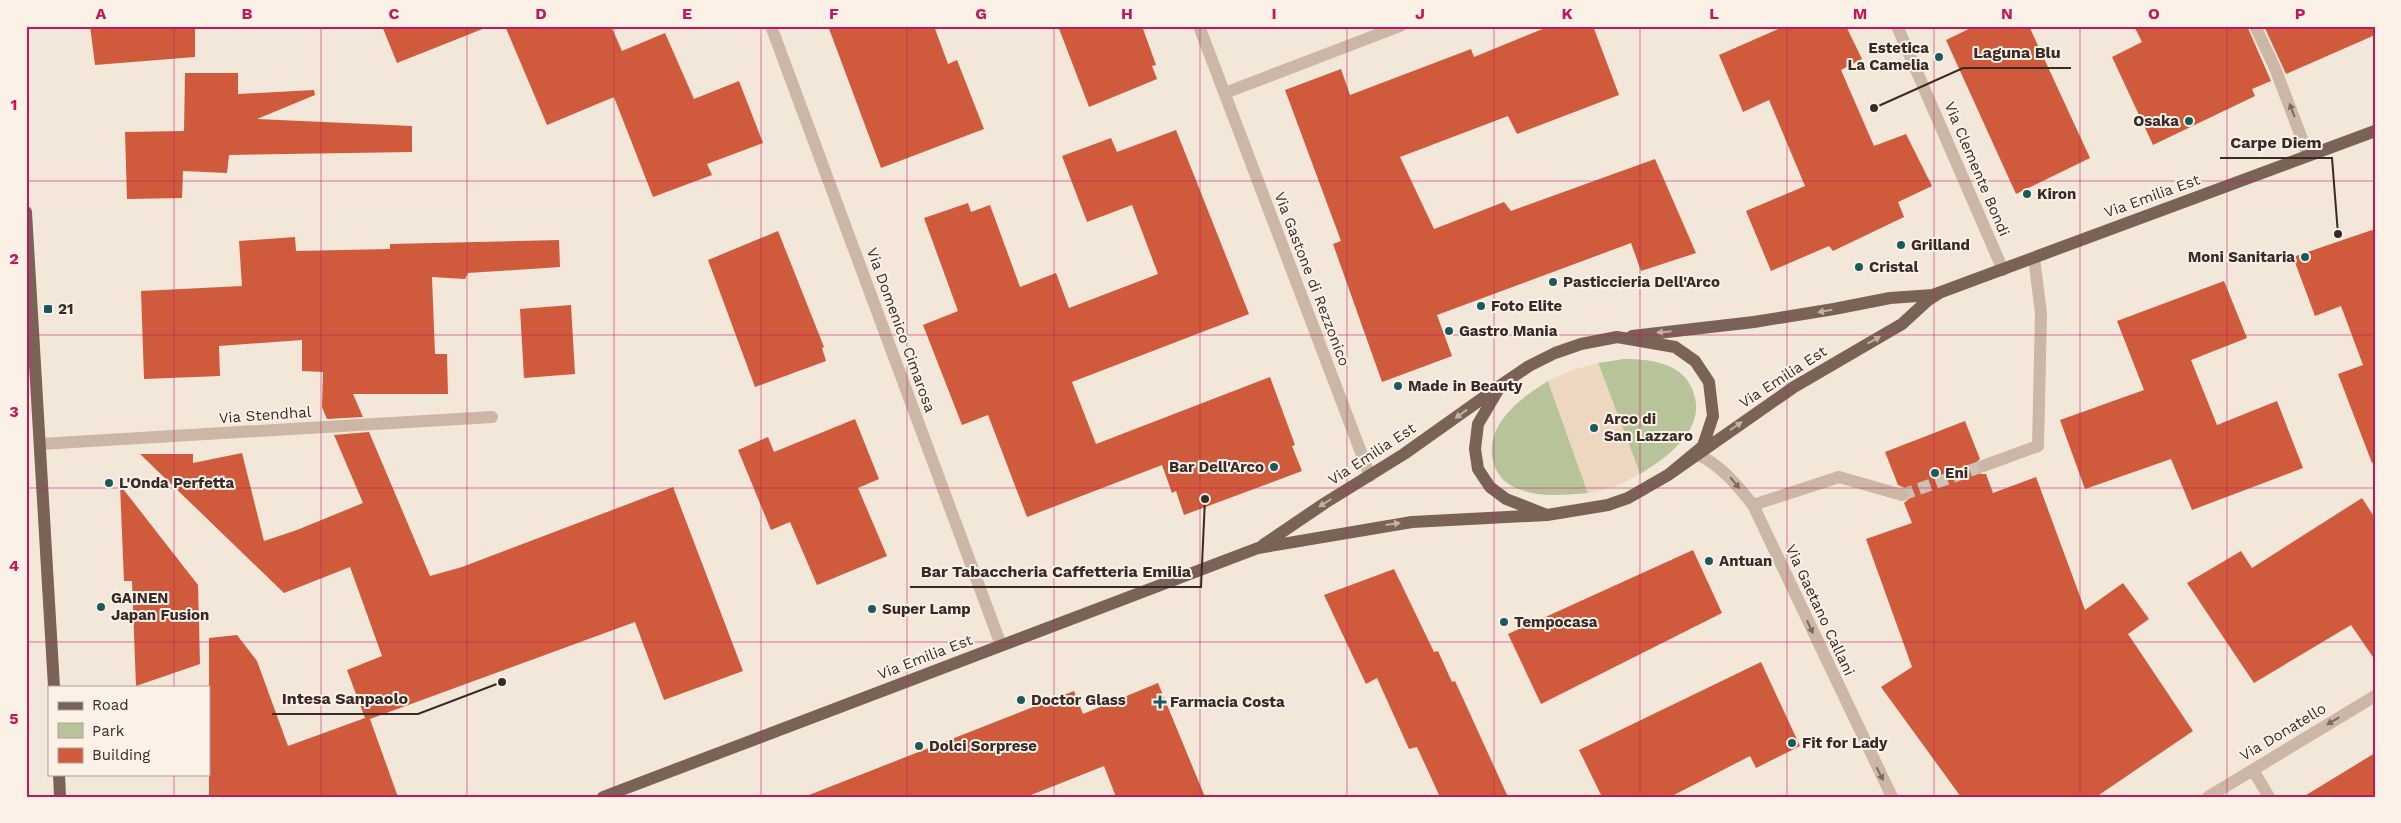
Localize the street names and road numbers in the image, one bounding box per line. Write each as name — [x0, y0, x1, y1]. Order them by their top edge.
street label: Via Clemente Bondi — [1941, 99, 2013, 239]
street label: Via Emilia Est — [2102, 170, 2203, 222]
street label: Via Gastone di Rezzonico — [1270, 189, 1354, 369]
street label: Via Domenico Cimarosa — [863, 245, 939, 415]
street label: Via Emilia Est — [1736, 342, 1831, 412]
street label: Via Stendhal — [218, 403, 312, 427]
street label: Via Emilia Est — [1325, 419, 1420, 489]
street label: Via Gaetano Callani — [1782, 542, 1858, 678]
street label: Via Emilia Est — [875, 630, 976, 683]
street label: Via Donatello — [2237, 699, 2329, 765]

